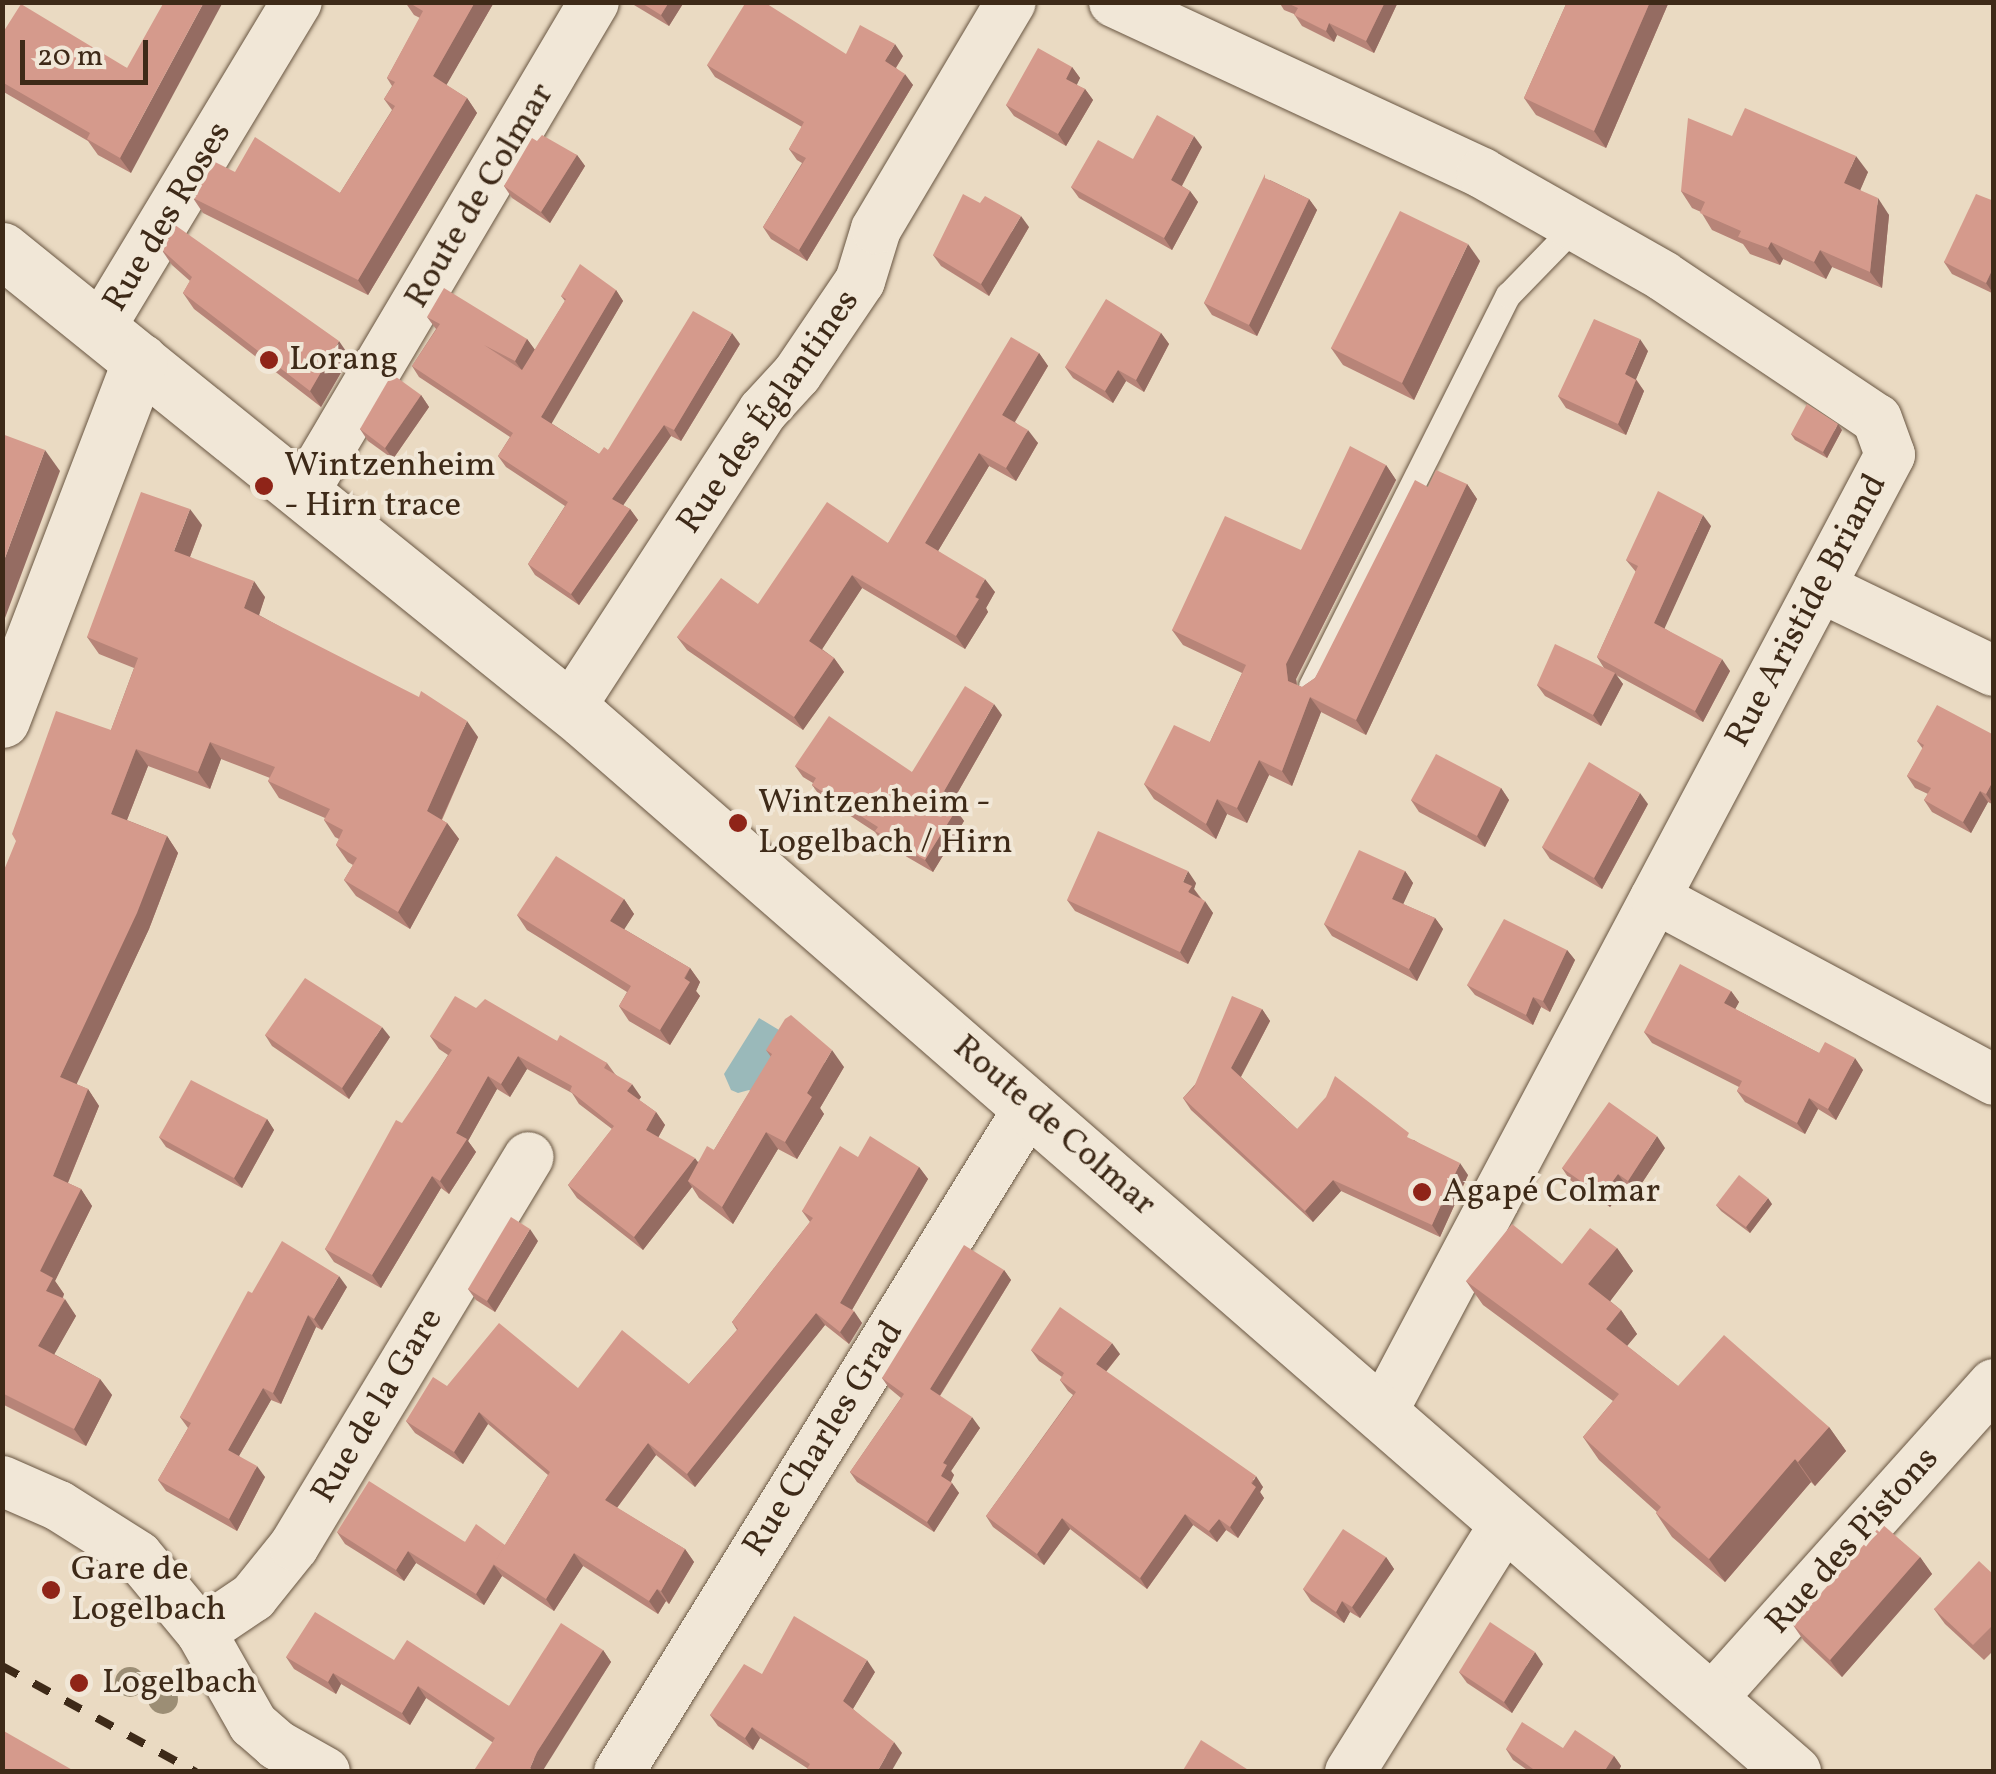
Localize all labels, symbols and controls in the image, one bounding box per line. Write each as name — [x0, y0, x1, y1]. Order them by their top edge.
scale bar — [25, 20, 152, 82]
text: 20 m — [37, 36, 103, 78]
street label: Route de Colmar — [396, 76, 564, 316]
street label: Rue des Roses — [95, 114, 241, 320]
street label: Rue des Églantines — [669, 282, 869, 542]
place label: Lorang — [289, 339, 398, 381]
marker: Lorang — [258, 349, 280, 371]
place label: Wintzenheim - Hirn trace — [284, 445, 496, 527]
street label: Rue Aristide Briand — [1717, 467, 1897, 755]
marker: Wintzenheim - Hirn trace — [253, 475, 275, 497]
place label: Wintzenheim - Logelbach / Hirn — [758, 782, 1013, 864]
marker: Wintzenheim - Logelbach / Hirn — [727, 812, 749, 834]
street label: Route de Colmar — [944, 1026, 1164, 1226]
place label: Agapé Colmar — [1442, 1171, 1660, 1213]
marker: Agapé Colmar — [1411, 1181, 1433, 1203]
street label: Rue de la Gare — [303, 1301, 453, 1511]
street label: Rue Charles Grad — [735, 1314, 913, 1564]
street label: Rue des Pistons — [1758, 1439, 1948, 1643]
place label: Gare de Logelbach — [71, 1549, 226, 1631]
marker: Gare de Logelbach — [40, 1579, 62, 1601]
place label: Logelbach — [102, 1662, 257, 1704]
marker: Logelbach — [66, 1670, 92, 1696]

